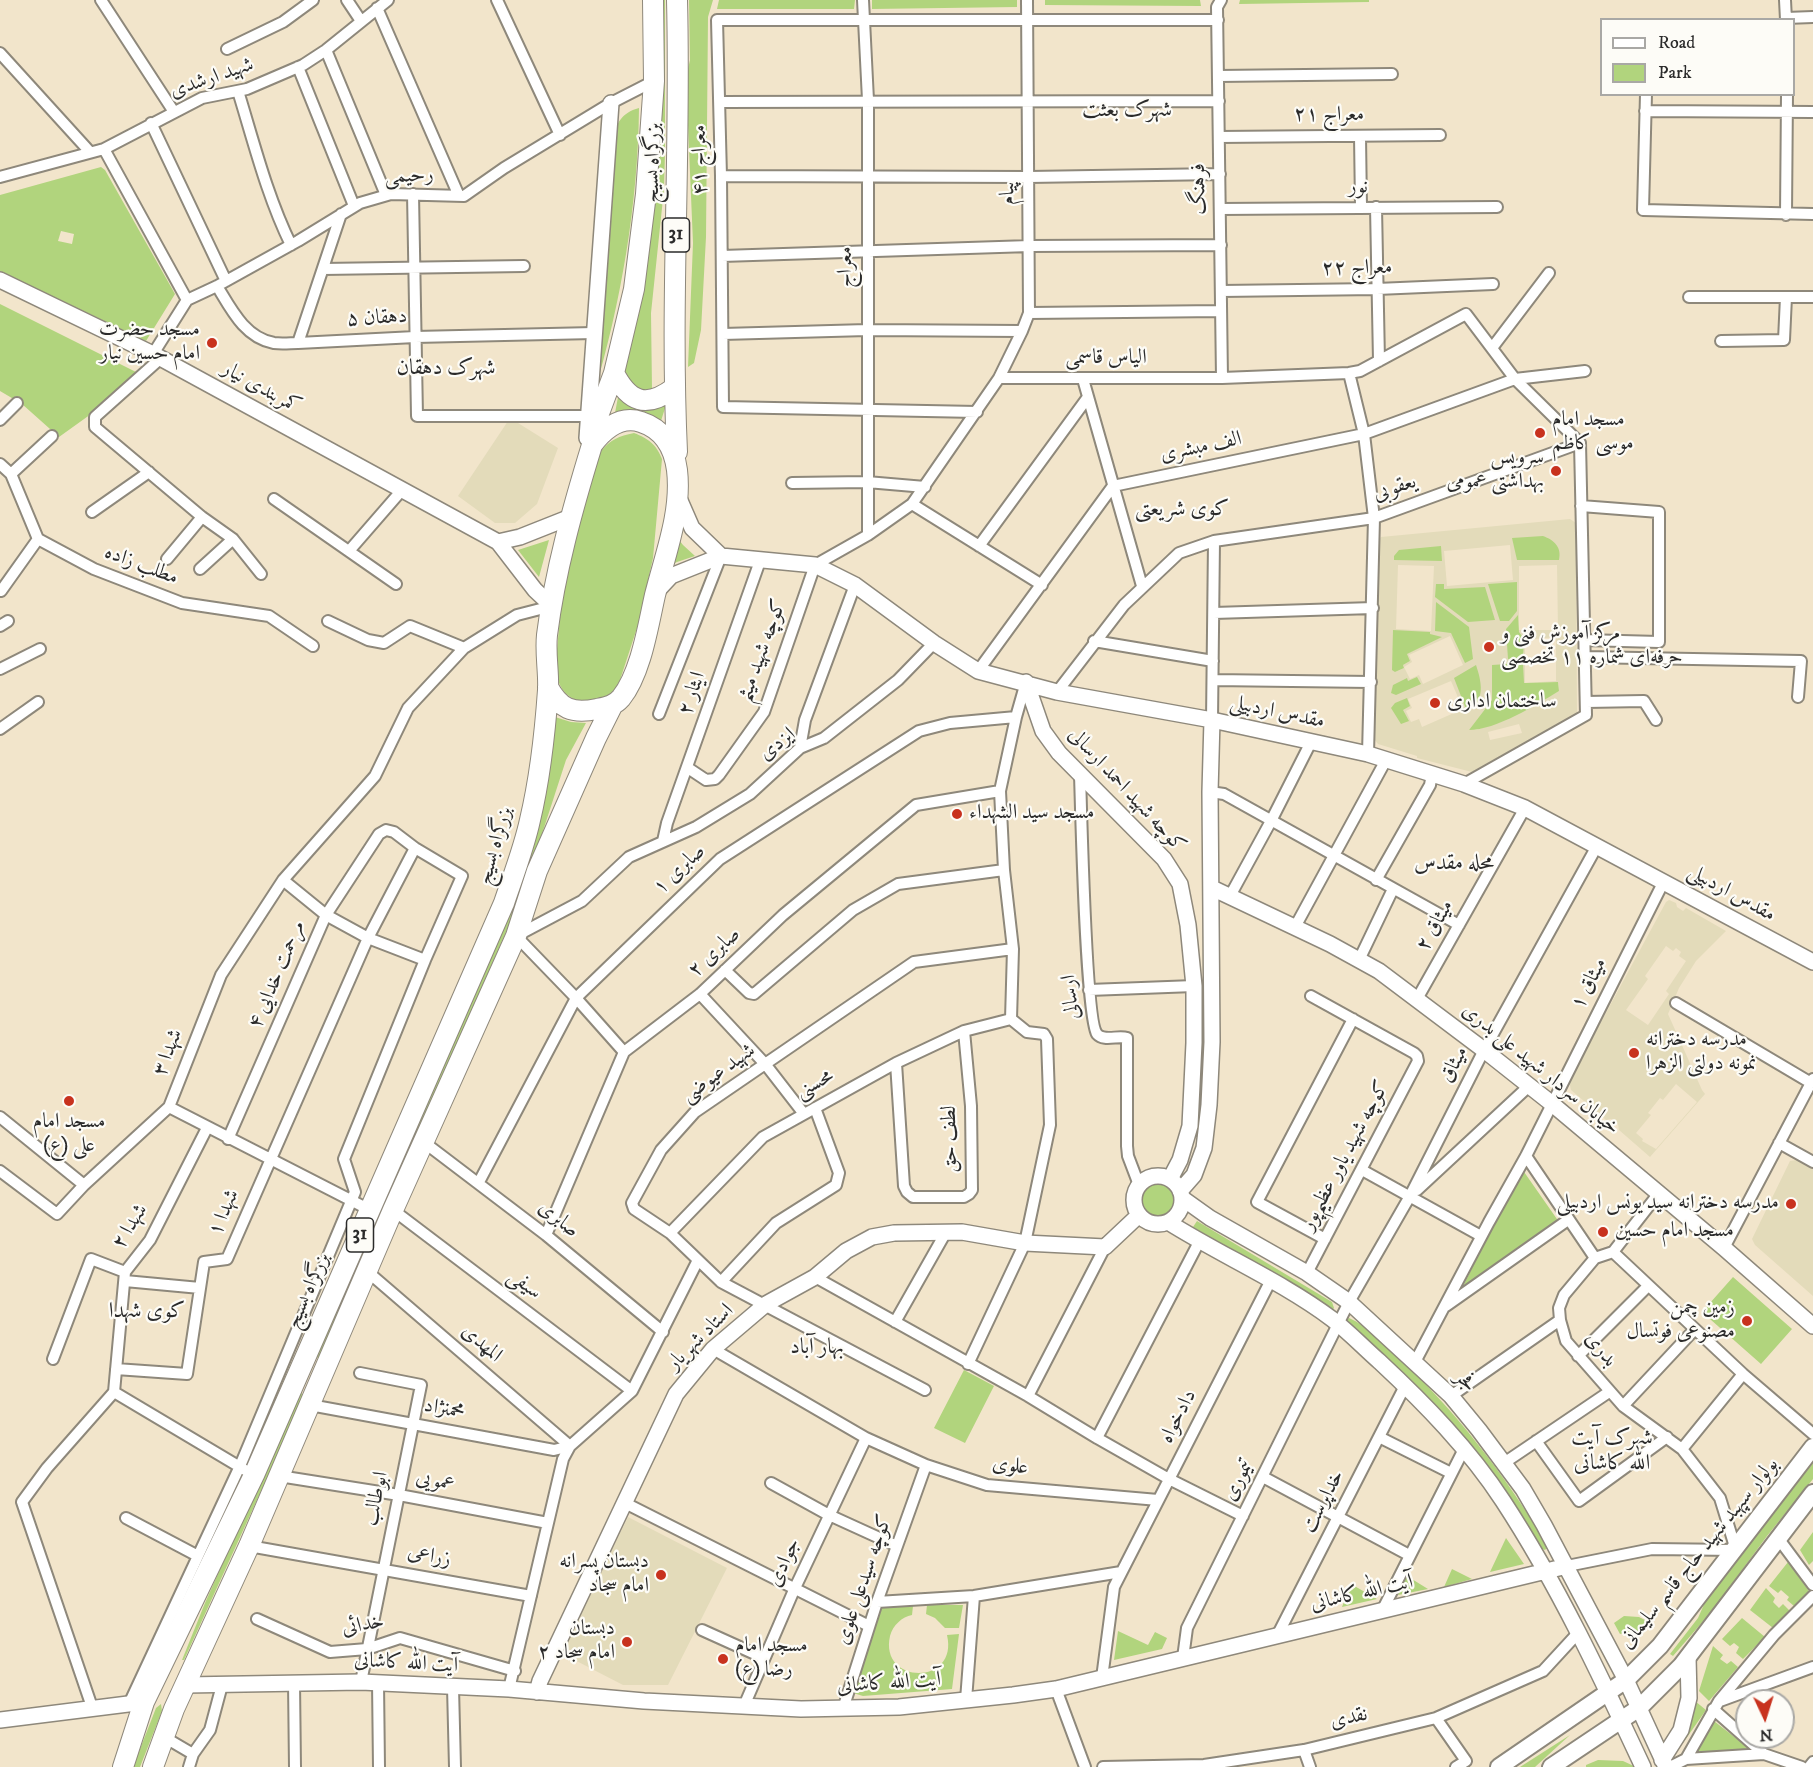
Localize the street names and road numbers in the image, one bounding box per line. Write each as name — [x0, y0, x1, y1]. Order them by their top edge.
street label: شهید ارشدی — [167, 53, 257, 105]
street label: معراج ۲۱ — [1294, 103, 1364, 129]
street label: بزرگراه بسیج — [641, 123, 667, 203]
street label: معراج ۴۱ — [688, 125, 714, 195]
street label: رحیمی — [384, 163, 434, 191]
street label: فرهنگ — [1187, 163, 1213, 215]
street label: نور — [1348, 175, 1368, 201]
street label: پیام — [996, 181, 1022, 205]
road number: 31 — [662, 218, 690, 252]
street label: معراج — [834, 246, 860, 288]
street label: معراج ۲۲ — [1322, 256, 1392, 282]
street label: دهقان ۵ — [346, 305, 408, 333]
street label: الیاس قاسمی — [1065, 346, 1147, 372]
street label: کمربندی نیار — [217, 357, 305, 421]
street label: الف مبشری — [1158, 427, 1244, 469]
street label: یعقوبی — [1370, 470, 1420, 508]
street label: مطلب زاده — [101, 540, 181, 592]
street label: کوچه شهید میثم — [733, 596, 793, 706]
street label: ایثار ۲ — [674, 669, 712, 719]
street label: مقدس اردبیلی — [1227, 691, 1327, 735]
street label: ایزدی — [754, 723, 802, 767]
street label: کوچه شهید احمد ارسالی — [1062, 723, 1190, 859]
street label: بزرگراه بسیج — [473, 804, 519, 888]
street label: صابری ۱ — [649, 840, 711, 900]
street label: مقدس اردبیلی — [1683, 860, 1779, 928]
street label: میثاق ۲ — [1412, 896, 1460, 956]
street label: مرحمت خدایی ۴ — [244, 917, 312, 1033]
street label: صابری ۲ — [684, 923, 746, 983]
street label: میثاق ۱ — [1566, 954, 1614, 1014]
street label: ارسالی — [1057, 973, 1087, 1021]
street label: خیابان سردار شهید علی بدری — [1456, 999, 1624, 1141]
street label: شهدا ۳ — [149, 1026, 189, 1080]
street label: شهید عیوضی — [677, 1039, 761, 1109]
street label: میثاق — [1435, 1043, 1475, 1087]
street label: محسنی — [791, 1064, 839, 1106]
street label: کوچه شهید یاور عظیم‌پور — [1296, 1077, 1396, 1235]
street label: لطف حق — [938, 1105, 964, 1173]
street label: شهدا ۱ — [204, 1186, 246, 1240]
street label: صابری — [532, 1196, 584, 1244]
street label: شهدا ۲ — [108, 1200, 154, 1254]
road number: 31 — [346, 1218, 374, 1252]
street label: بزرگراه بسیج — [281, 1249, 337, 1333]
street label: سیفی — [502, 1264, 546, 1306]
street label: استاد شهریار — [662, 1299, 740, 1377]
street label: المهدی — [455, 1319, 507, 1369]
street label: بدری — [1578, 1327, 1622, 1373]
street label: فجر — [1449, 1366, 1481, 1398]
street label: دادخواه — [1155, 1386, 1203, 1448]
street label: محمنژاد — [422, 1394, 466, 1426]
street label: علوی — [990, 1452, 1030, 1482]
street label: بولوار سپهبد شهید حاج قاسم سلیمانی — [1615, 1453, 1785, 1655]
street label: تیموری — [1218, 1456, 1260, 1506]
street label: عمویی — [413, 1466, 457, 1498]
street label: خداپرست — [1297, 1466, 1351, 1538]
street label: ابوطالب — [359, 1470, 395, 1528]
street label: کوچه سیدعلی علوی — [831, 1512, 899, 1648]
street label: جوادی — [763, 1535, 807, 1591]
street label: زراعی — [405, 1540, 453, 1574]
street label: آیت الله کاشانی — [1308, 1570, 1416, 1618]
street label: خدائی — [340, 1610, 386, 1642]
street label: آیت الله کاشانی — [353, 1649, 459, 1679]
street label: آیت الله کاشانی — [836, 1668, 942, 1700]
street label: نقدی — [1328, 1702, 1370, 1736]

